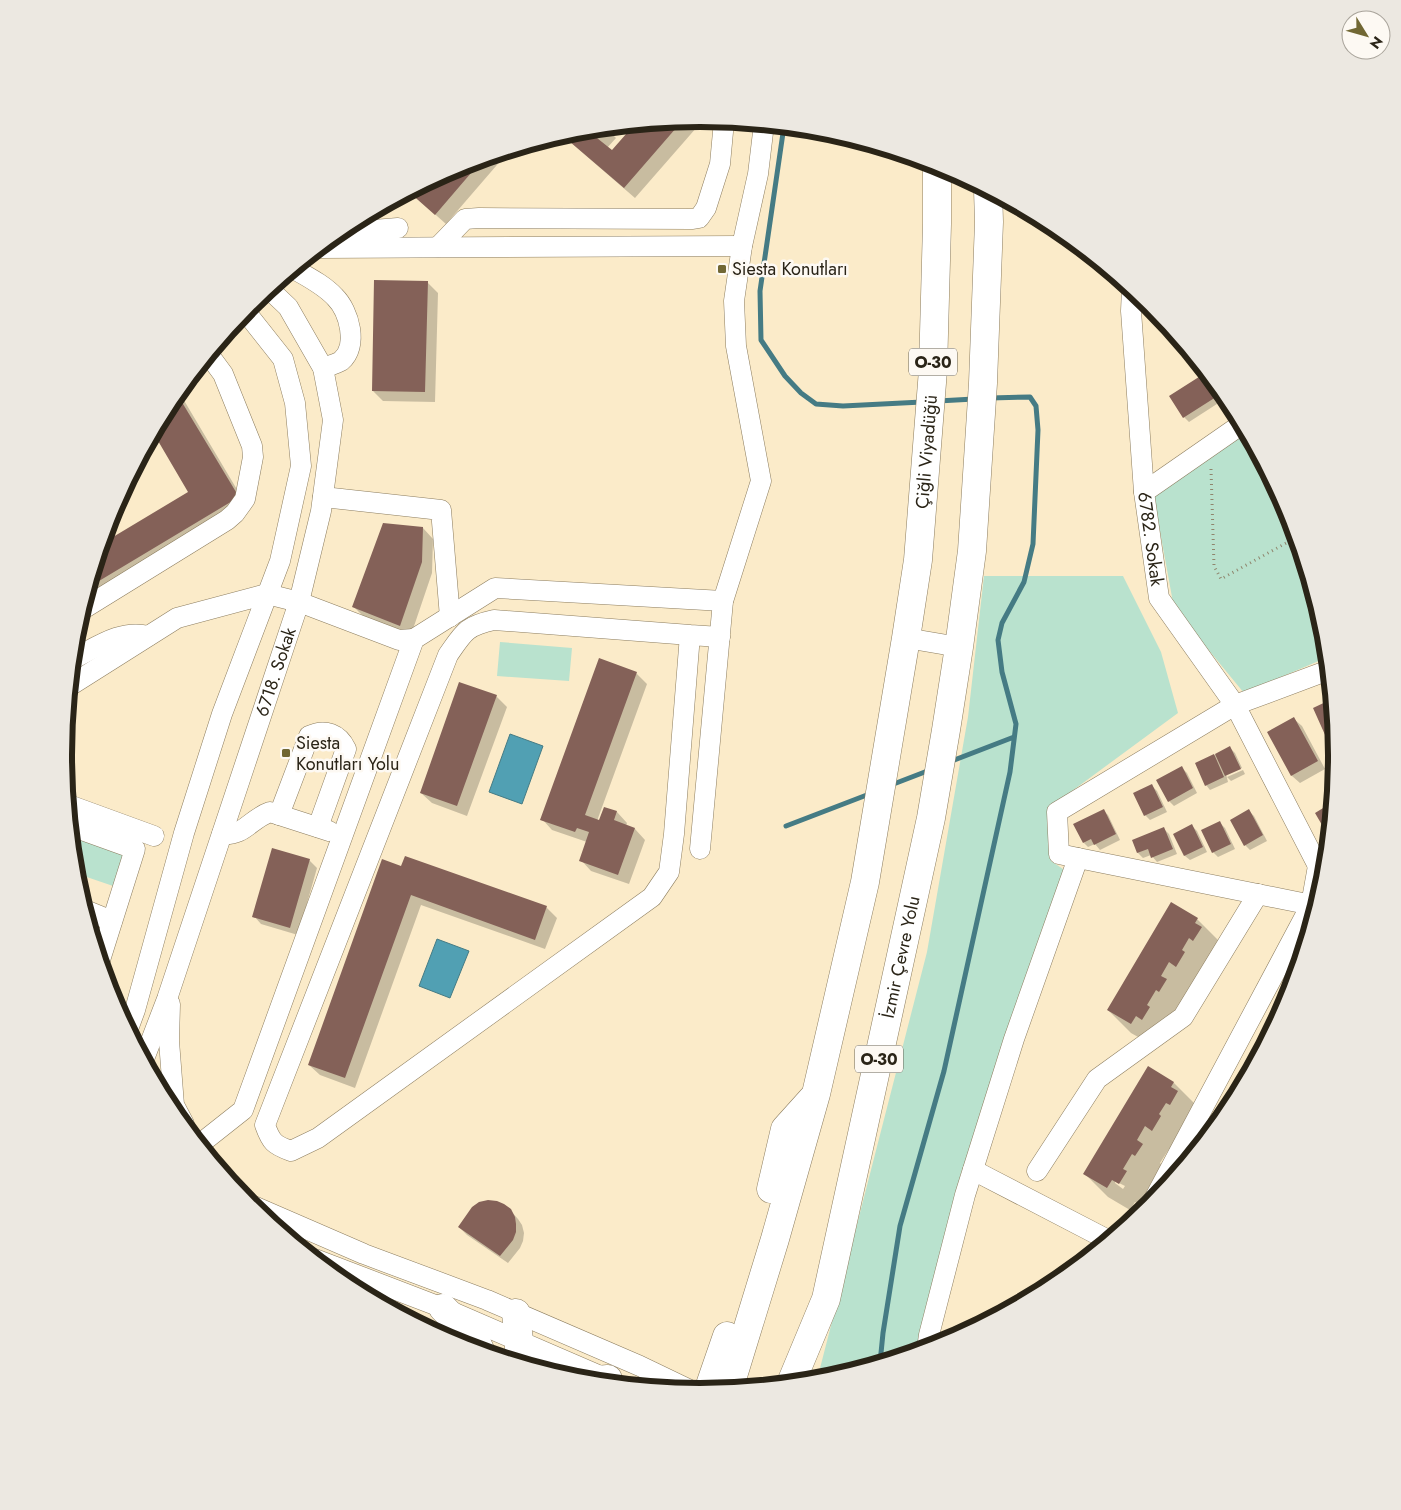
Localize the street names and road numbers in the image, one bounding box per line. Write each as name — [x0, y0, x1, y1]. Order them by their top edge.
road number: O-30 — [909, 348, 957, 376]
street label: Çiğli Viyadüğü — [909, 394, 944, 510]
street label: 6782. Sokak — [1131, 490, 1170, 588]
street label: 6718. Sokak — [249, 624, 303, 720]
street label: İzmir Çevre Yolu — [875, 893, 927, 1021]
road number: O-30 — [855, 1046, 903, 1072]

